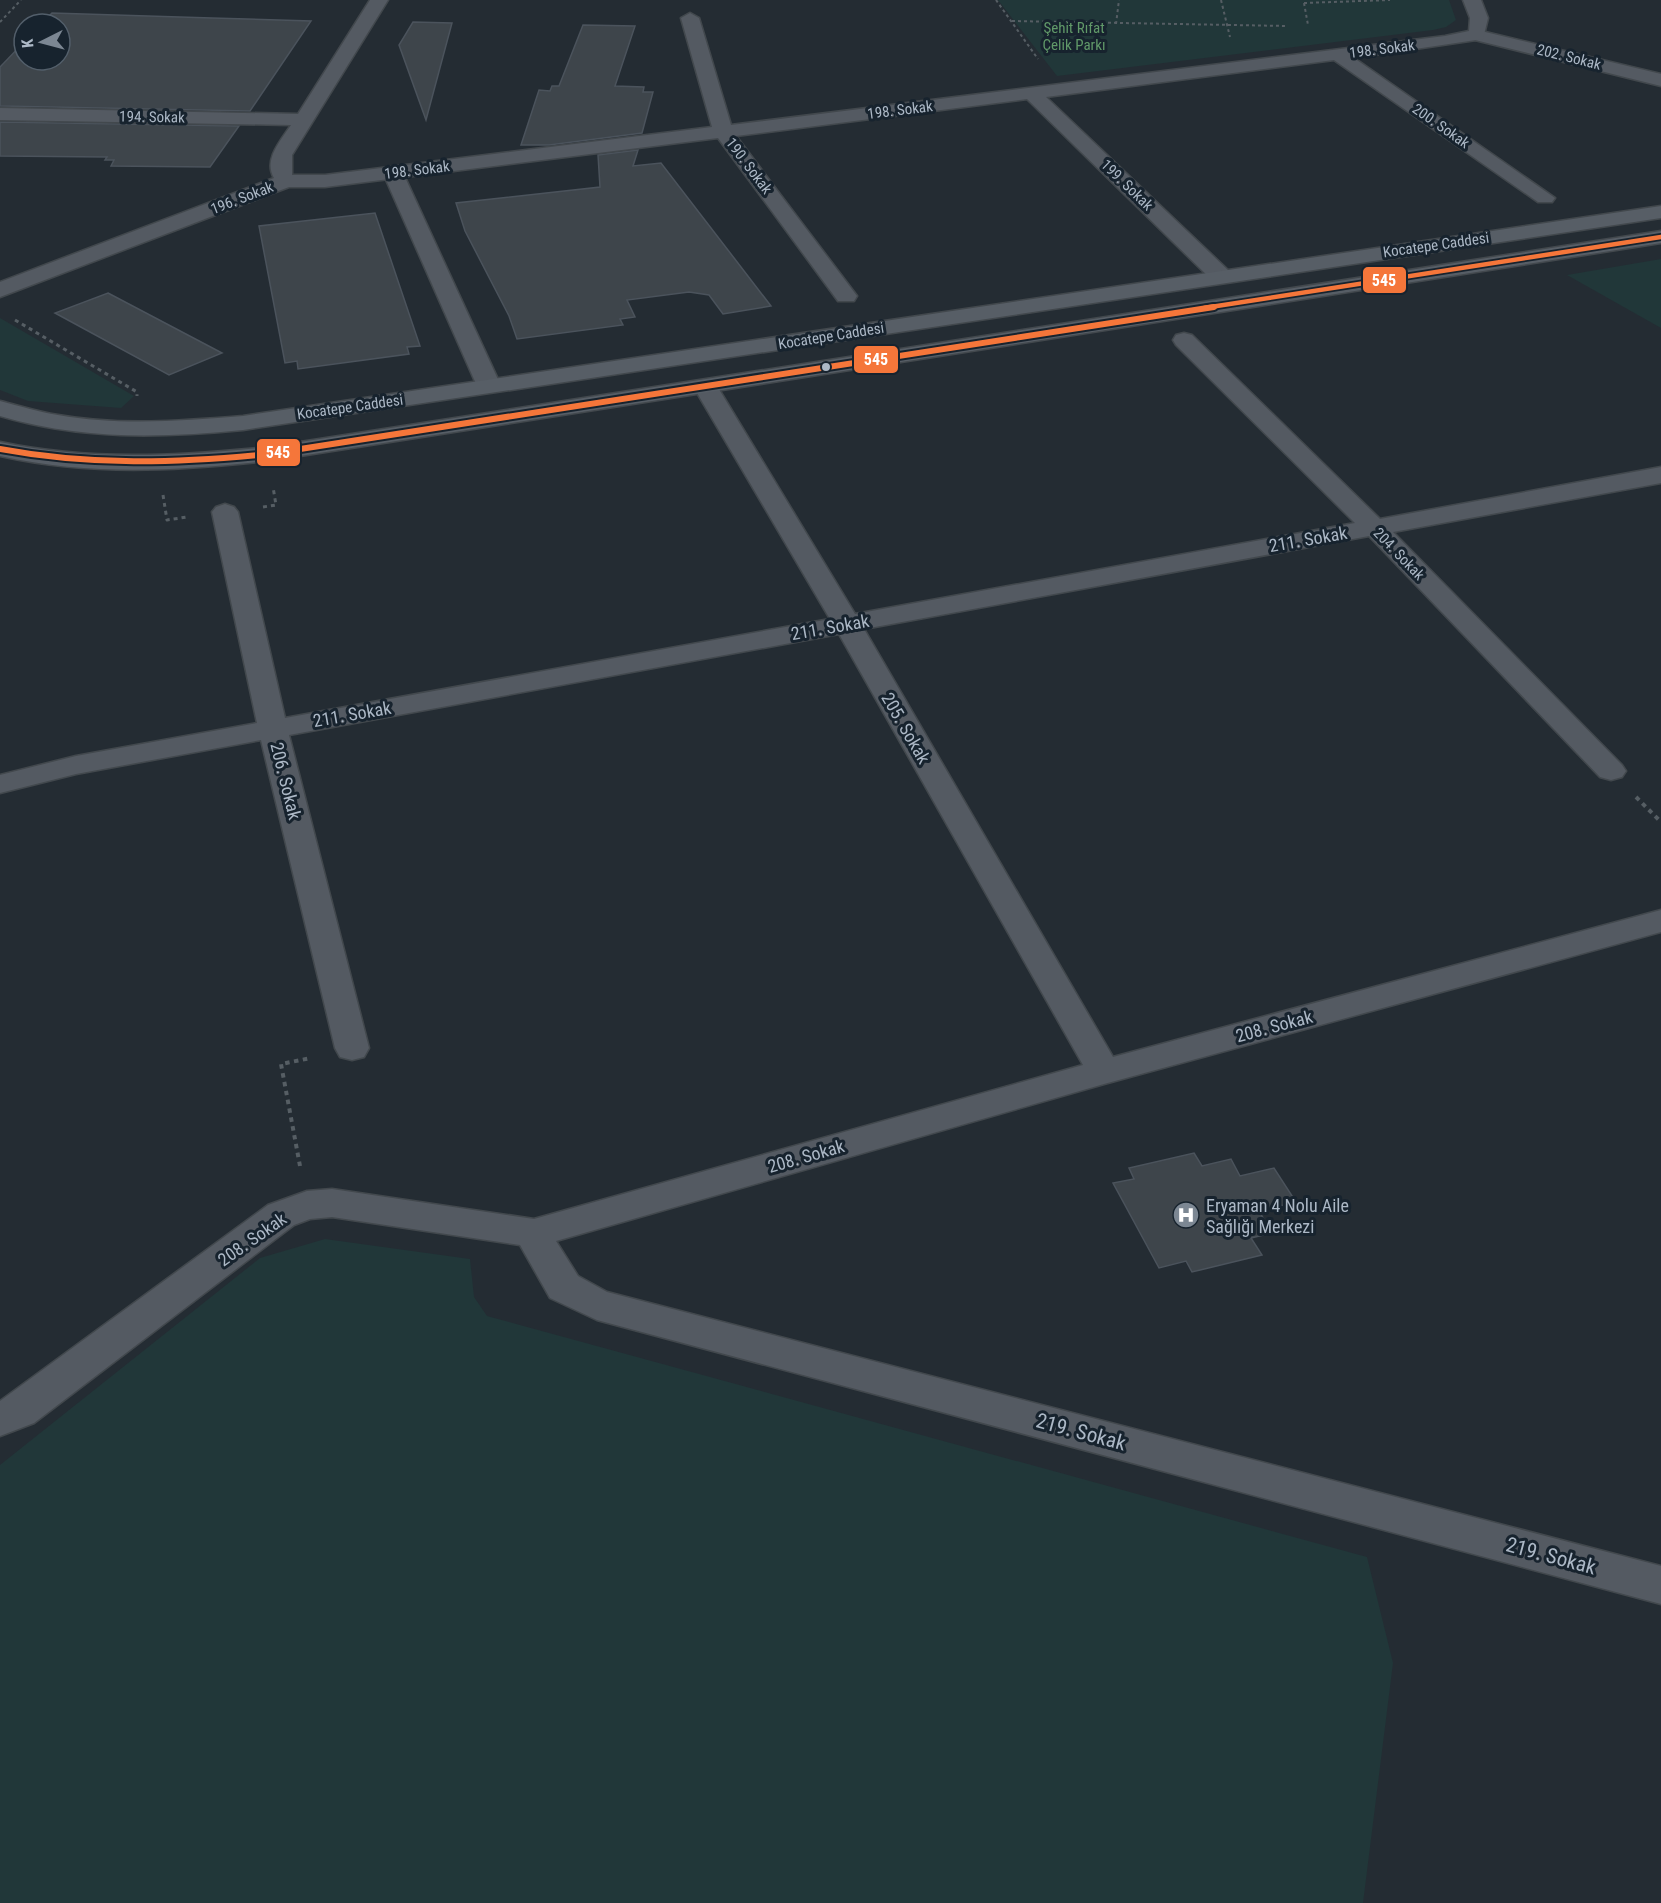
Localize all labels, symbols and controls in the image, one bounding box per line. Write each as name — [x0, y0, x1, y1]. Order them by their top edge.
north arrow — [12, 12, 72, 72]
park label: Şehit Rıfat Çelik Parkı — [1043, 19, 1105, 54]
street label: 198. Sokak — [1348, 36, 1416, 62]
text: K — [18, 38, 37, 49]
street label: 202. Sokak — [1535, 40, 1603, 74]
street label: 198. Sokak — [866, 97, 934, 123]
street label: 200. Sokak — [1409, 100, 1473, 152]
street label: 194. Sokak — [119, 107, 185, 127]
street label: 190. Sokak — [722, 134, 776, 198]
street label: 199. Sokak — [1097, 156, 1157, 214]
street label: 198. Sokak — [383, 157, 451, 183]
street label: 196. Sokak — [208, 178, 276, 218]
street label: Kocatepe Caddesi — [1382, 229, 1490, 261]
line badge: 545 — [1362, 266, 1407, 294]
text: 545 — [1372, 271, 1396, 290]
street label: Kocatepe Caddesi — [777, 319, 885, 353]
line badge: 545 — [853, 345, 899, 374]
text: 545 — [864, 350, 888, 369]
unlabelled marker — [820, 361, 832, 373]
street label: Kocatepe Caddesi — [296, 391, 404, 423]
line badge: 545 — [256, 438, 301, 467]
text: 545 — [266, 443, 290, 462]
street label: 211. Sokak — [1267, 522, 1349, 556]
street label: 204. Sokak — [1370, 524, 1428, 584]
street label: 211. Sokak — [789, 610, 871, 644]
street label: 205. Sokak — [877, 689, 935, 767]
street label: 211. Sokak — [311, 697, 393, 731]
street label: 206. Sokak — [266, 740, 306, 822]
street label: 208. Sokak — [1233, 1006, 1315, 1046]
street label: 208. Sokak — [765, 1135, 847, 1177]
place label: Eryaman 4 Nolu Aile Sağlığı Merkezi — [1206, 1195, 1349, 1237]
hospital icon: Eryaman 4 Nolu Aile Sağlığı Merkezi — [1171, 1200, 1201, 1230]
street label: 208. Sokak — [214, 1208, 290, 1270]
street label: 219. Sokak — [1034, 1409, 1129, 1456]
street label: 219. Sokak — [1504, 1533, 1599, 1580]

